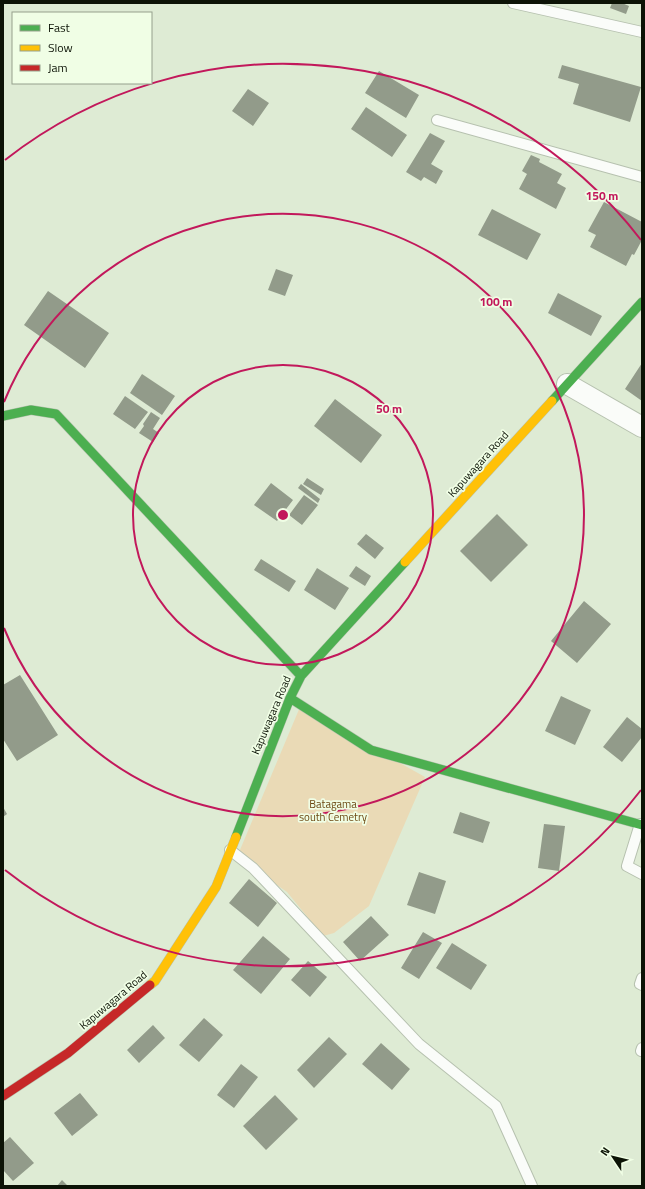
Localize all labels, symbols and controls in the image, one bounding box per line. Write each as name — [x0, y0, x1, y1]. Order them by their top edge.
legend — [12, 12, 152, 84]
text: Fast — [48, 18, 71, 37]
text: Slow — [48, 38, 73, 57]
text: Jam — [48, 58, 68, 77]
text: 150 m — [586, 186, 618, 205]
text: 100 m — [480, 292, 512, 311]
text: 50 m — [376, 399, 402, 418]
street label: Kapuwagara Road — [444, 427, 512, 501]
centre of rings — [276, 508, 290, 522]
street label: Kapuwagara Road — [247, 673, 295, 757]
park label: Batagama south Cemetry — [299, 796, 368, 825]
street label: Kapuwagara Road — [76, 967, 150, 1033]
north arrow — [593, 1137, 633, 1177]
text: N — [596, 1144, 614, 1159]

